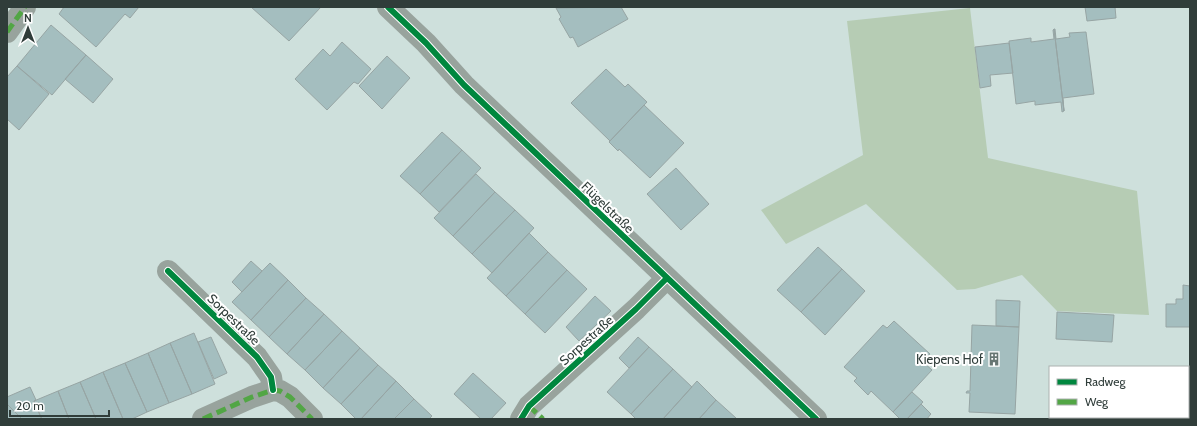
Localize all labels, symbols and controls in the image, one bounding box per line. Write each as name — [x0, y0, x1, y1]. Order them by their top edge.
north arrow — [8, 8, 48, 48]
text: N — [24, 11, 32, 25]
street label: Flügelstraße — [578, 178, 638, 236]
street label: Sorpestraße — [204, 290, 264, 348]
street label: Sorpestraße — [556, 311, 616, 368]
place label: Kiepens Hof — [916, 351, 984, 367]
building icon: Kiepens Hof — [986, 351, 1002, 367]
legend — [1049, 366, 1189, 418]
text: Radweg — [1085, 374, 1126, 389]
scale bar — [10, 392, 109, 418]
text: Weg — [1085, 394, 1109, 409]
text: 20 m — [16, 398, 44, 413]

